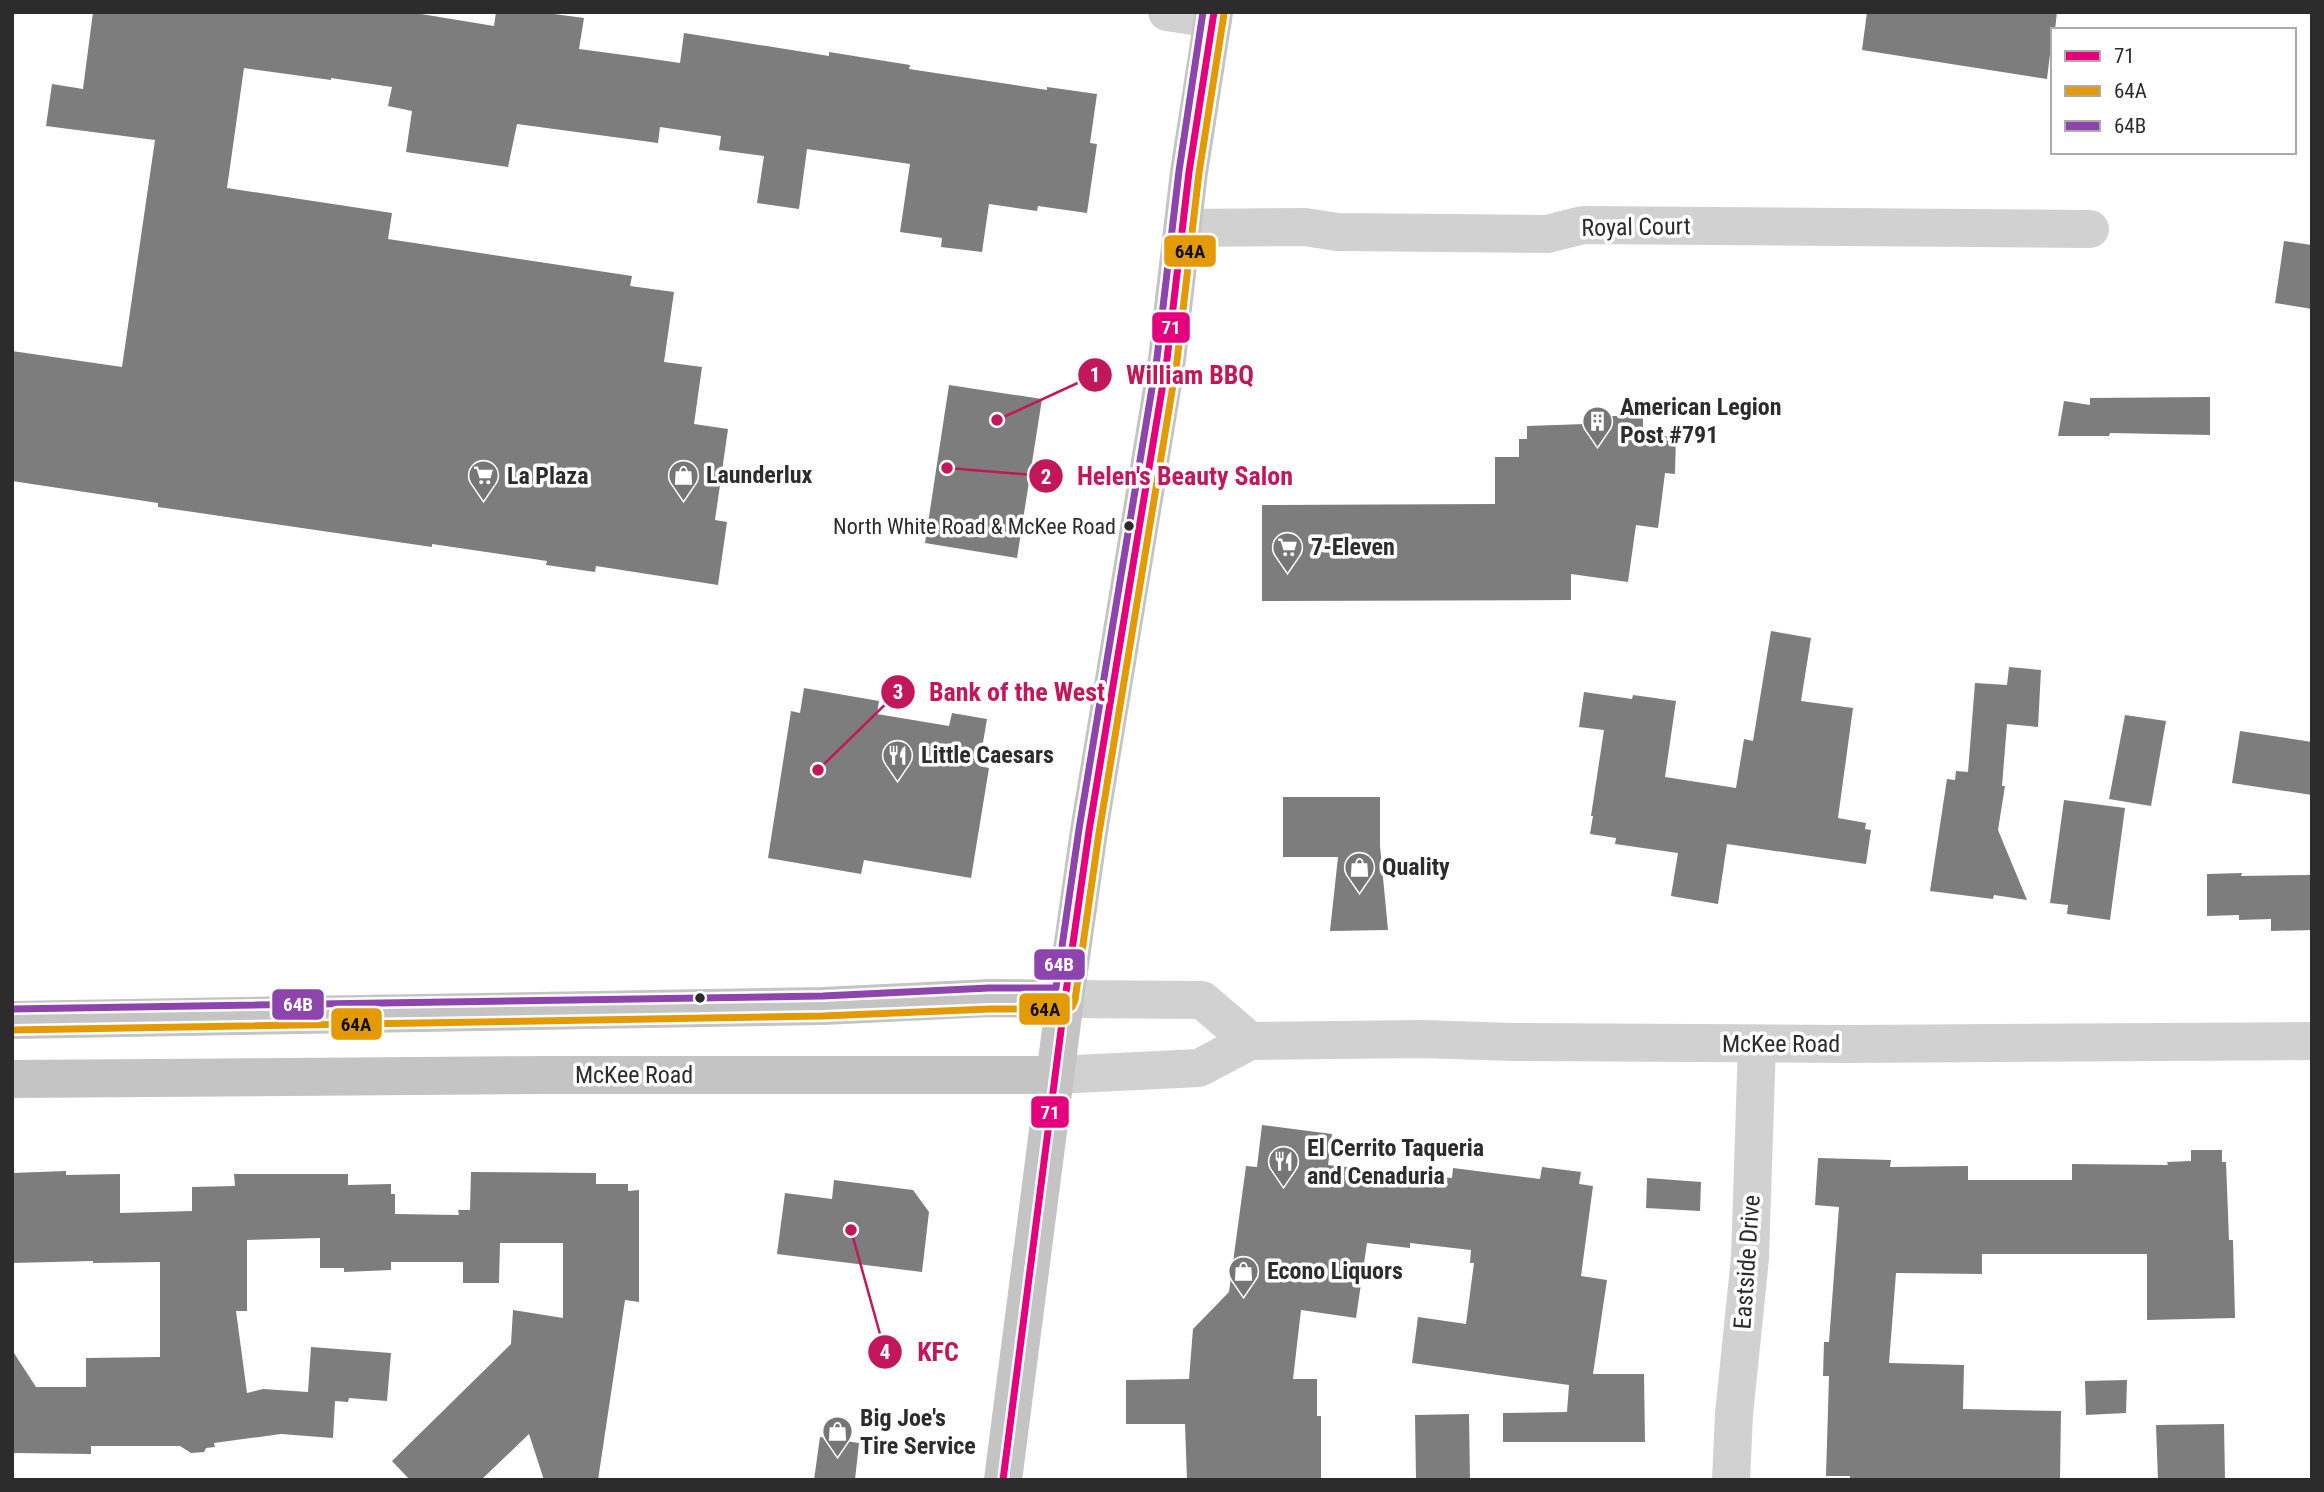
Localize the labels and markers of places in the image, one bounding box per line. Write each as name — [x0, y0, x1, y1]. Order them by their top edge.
callout: William BBQ — [1077, 352, 1268, 399]
place label: American Legion Post #791 — [1620, 393, 1782, 449]
building icon: American Legion Post #791 — [1580, 404, 1614, 448]
callout: Helen's Beauty Salon — [1028, 453, 1307, 500]
shop icon: Launderlux — [666, 458, 700, 502]
supermarket icon: La Plaza — [467, 459, 501, 503]
place label: Launderlux — [706, 461, 813, 489]
place label: La Plaza — [507, 462, 588, 490]
place label: North White Road & McKee Road — [833, 514, 1116, 539]
marker: North White Road & McKee Road — [1122, 519, 1136, 533]
supermarket icon: 7-Eleven — [1271, 530, 1305, 574]
place label: 7-Eleven — [1311, 533, 1395, 561]
callout: Bank of the West — [880, 668, 1119, 715]
restaurant icon: Little Caesars — [881, 738, 915, 782]
place label: Little Caesars — [921, 741, 1054, 769]
shop icon: Quality — [1342, 850, 1376, 894]
place label: Quality — [1382, 853, 1450, 881]
unlabelled marker — [693, 991, 707, 1005]
place label: El Cerrito Taqueria and Cenaduria — [1307, 1134, 1484, 1190]
restaurant icon: El Cerrito Taqueria and Cenaduria — [1267, 1145, 1301, 1189]
shop icon: Econo Liquors — [1227, 1254, 1261, 1298]
place label: Econo Liquors — [1267, 1257, 1403, 1285]
callout: KFC — [868, 1329, 972, 1376]
place label: Big Joe's Tire Service — [860, 1404, 976, 1460]
shop icon: Big Joe's Tire Service — [820, 1415, 854, 1459]

